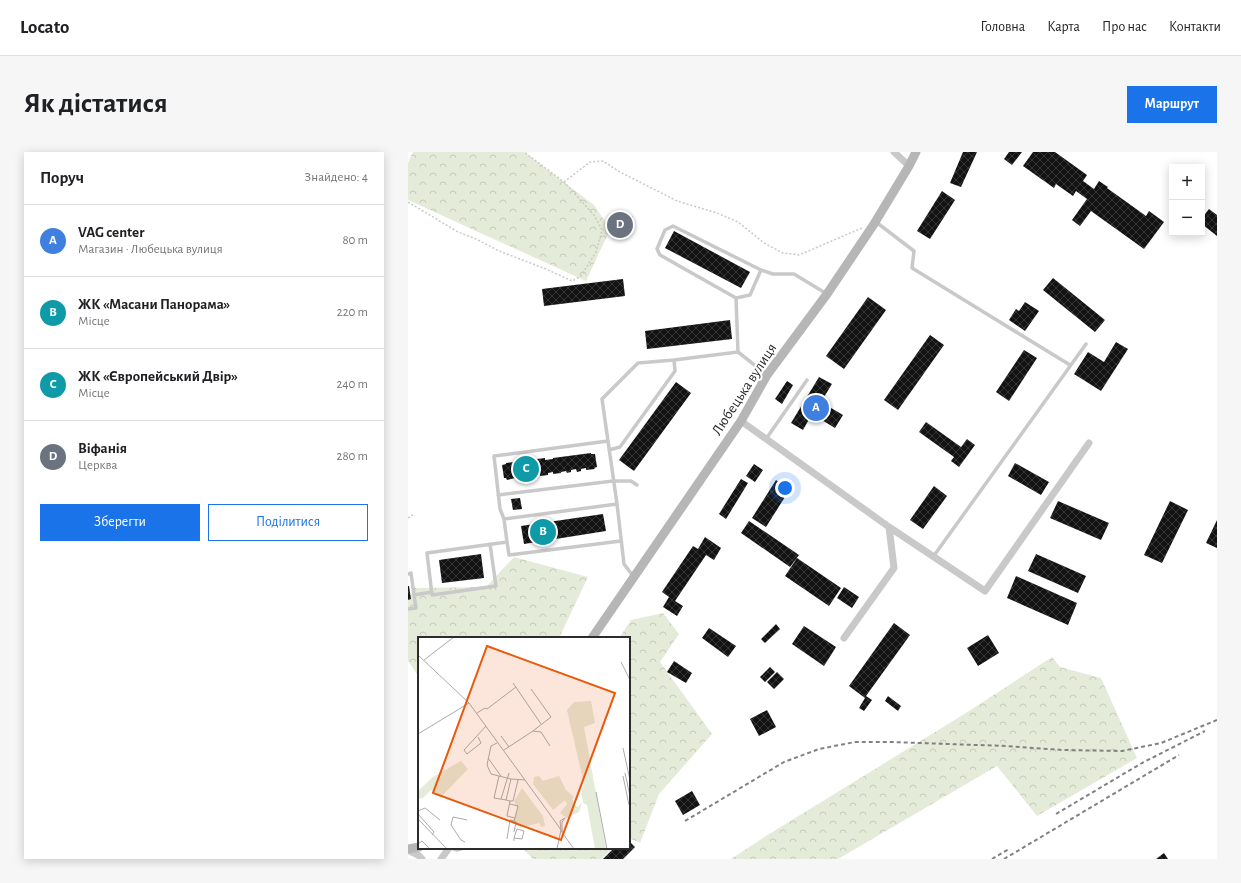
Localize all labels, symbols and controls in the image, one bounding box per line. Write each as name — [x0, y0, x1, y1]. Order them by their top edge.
text: Locato — [20, 18, 69, 37]
text: Головна — [980, 20, 1025, 34]
text: Карта — [1047, 20, 1080, 34]
text: Про нас — [1102, 20, 1147, 34]
text: Контакти — [1169, 20, 1221, 34]
button: Маршрут — [1127, 86, 1217, 123]
text: Як дістатися — [24, 90, 168, 118]
map controls — [1169, 164, 1205, 236]
button: + — [1169, 164, 1205, 200]
text: Поруч — [40, 169, 84, 186]
text: Знайдено: 4 — [305, 171, 368, 184]
button: − — [1169, 200, 1205, 236]
pin: D — [607, 210, 633, 240]
text: VAG center — [78, 225, 144, 240]
text: A — [49, 234, 57, 247]
text: 80 m — [342, 234, 368, 247]
text: Магазин · Любецька вулиця — [78, 243, 223, 256]
text: ЖК «Масани Панорама» — [78, 297, 230, 312]
text: B — [49, 306, 57, 319]
text: 220 m — [337, 306, 368, 319]
text: Місце — [78, 315, 110, 328]
street label: Любецька вулиця — [709, 341, 780, 438]
text: ЖК «Європейський Двір» — [78, 369, 238, 384]
text: C — [50, 378, 56, 391]
text: 240 m — [336, 378, 368, 391]
text: Місце — [78, 387, 110, 400]
pin: A — [803, 393, 829, 423]
text: Віфанія — [78, 441, 127, 456]
text: D — [49, 450, 57, 463]
text: 280 m — [337, 450, 368, 463]
pin: C — [513, 454, 539, 484]
text: Церква — [78, 459, 117, 472]
your location — [775, 478, 795, 498]
button: Зберегти — [40, 504, 200, 541]
button: Поділитися — [208, 504, 368, 541]
pin: B — [530, 517, 556, 547]
inset map — [418, 637, 630, 849]

